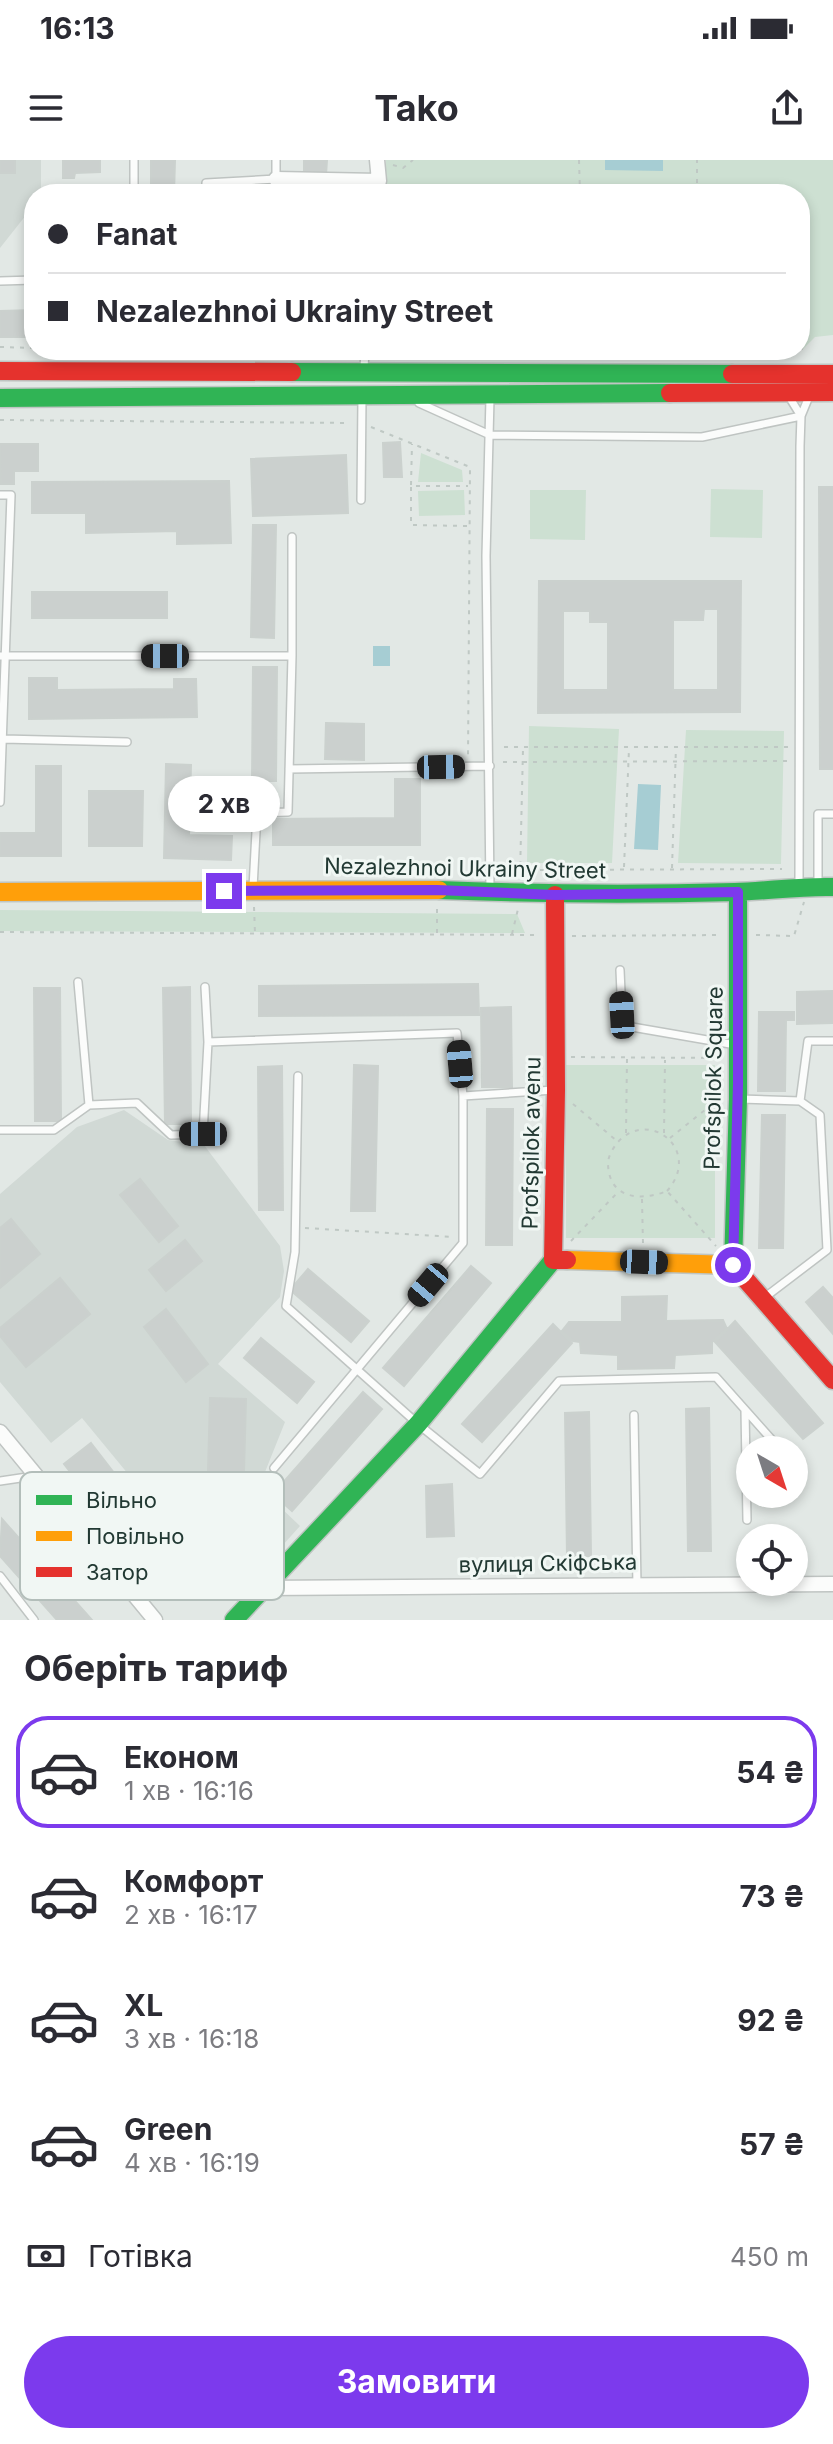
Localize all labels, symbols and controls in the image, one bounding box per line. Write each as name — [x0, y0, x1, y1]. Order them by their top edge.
text: 16:13 — [40, 10, 115, 46]
icon: menu — [24, 86, 68, 130]
text: Tako — [374, 86, 459, 130]
icon: share — [765, 86, 809, 130]
text: Fanat — [96, 216, 178, 252]
text: Nezalezhnoi Ukrainy Street — [96, 293, 493, 329]
car — [141, 644, 189, 668]
car — [417, 755, 465, 779]
callout: 2 хв — [168, 775, 280, 831]
text: 2 хв — [198, 788, 250, 819]
street label: Nezalezhnoi Ukrainy Street — [324, 853, 606, 883]
route end — [206, 873, 242, 909]
street label: Profspilok Square — [698, 986, 728, 1170]
car — [609, 990, 635, 1040]
car — [446, 1039, 474, 1089]
street label: Profspilok avenu — [516, 1056, 546, 1230]
car — [179, 1122, 227, 1146]
route start — [715, 1247, 751, 1283]
car — [620, 1249, 668, 1275]
car — [403, 1259, 453, 1311]
north arrow — [736, 1436, 808, 1508]
map controls — [736, 1436, 808, 1596]
legend — [20, 1472, 284, 1600]
text: Вільно — [86, 1487, 157, 1513]
text: Повільно — [86, 1523, 184, 1549]
button: locate — [736, 1524, 808, 1596]
street label: вулиця Скіфська — [458, 1548, 638, 1578]
text: Затор — [86, 1559, 149, 1585]
text: Оберіть тариф — [24, 1646, 288, 1690]
icon: car — [28, 1736, 100, 1808]
text: Економ — [124, 1739, 239, 1775]
text: 54 ₴ — [736, 1754, 805, 1790]
text: 1 хв · 16:16 — [124, 1775, 254, 1806]
icon: car — [28, 1860, 100, 1932]
text: Комфорт — [124, 1863, 263, 1899]
text: 73 ₴ — [739, 1878, 805, 1914]
text: 2 хв · 16:17 — [124, 1899, 258, 1930]
icon: car — [28, 1984, 100, 2056]
text: XL — [124, 1987, 163, 2023]
text: 92 ₴ — [737, 2002, 805, 2038]
text: 3 хв · 16:18 — [124, 2023, 259, 2054]
icon: car — [28, 2108, 100, 2180]
text: Green — [124, 2111, 212, 2147]
text: 57 ₴ — [739, 2126, 805, 2162]
text: 4 хв · 16:19 — [124, 2147, 260, 2178]
icon: cash — [24, 2234, 68, 2278]
text: Готівка — [88, 2238, 193, 2274]
text: 450 m — [730, 2241, 809, 2272]
button: Замовити — [24, 2336, 809, 2428]

